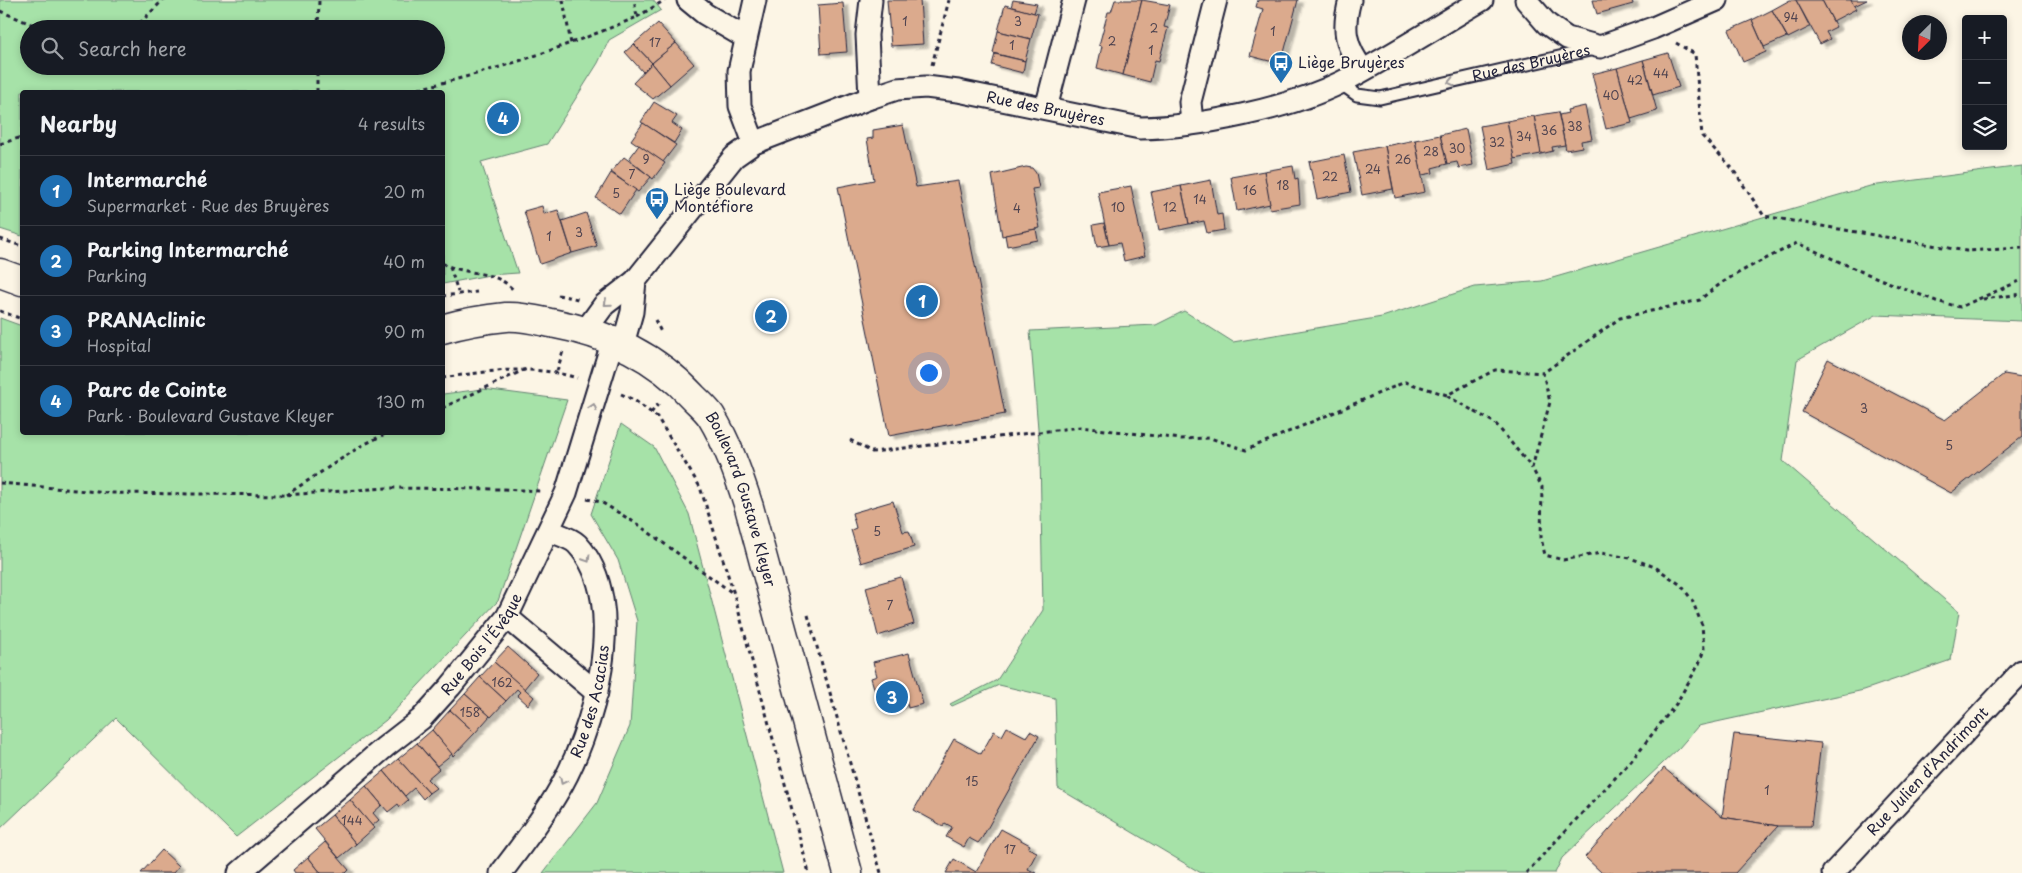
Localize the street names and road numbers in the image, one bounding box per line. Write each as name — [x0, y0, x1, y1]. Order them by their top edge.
street label: Rue des Bruyères — [1470, 37, 1592, 87]
street label: Rue des Bruyères — [985, 84, 1107, 131]
street label: Boulevard Gustave Kleyer — [701, 407, 783, 589]
street label: Rue Bois l'Évêque — [435, 589, 527, 700]
street label: Rue des Acacias — [563, 644, 614, 761]
street label: Rue Julien d'Andrimont — [1861, 701, 1993, 840]

